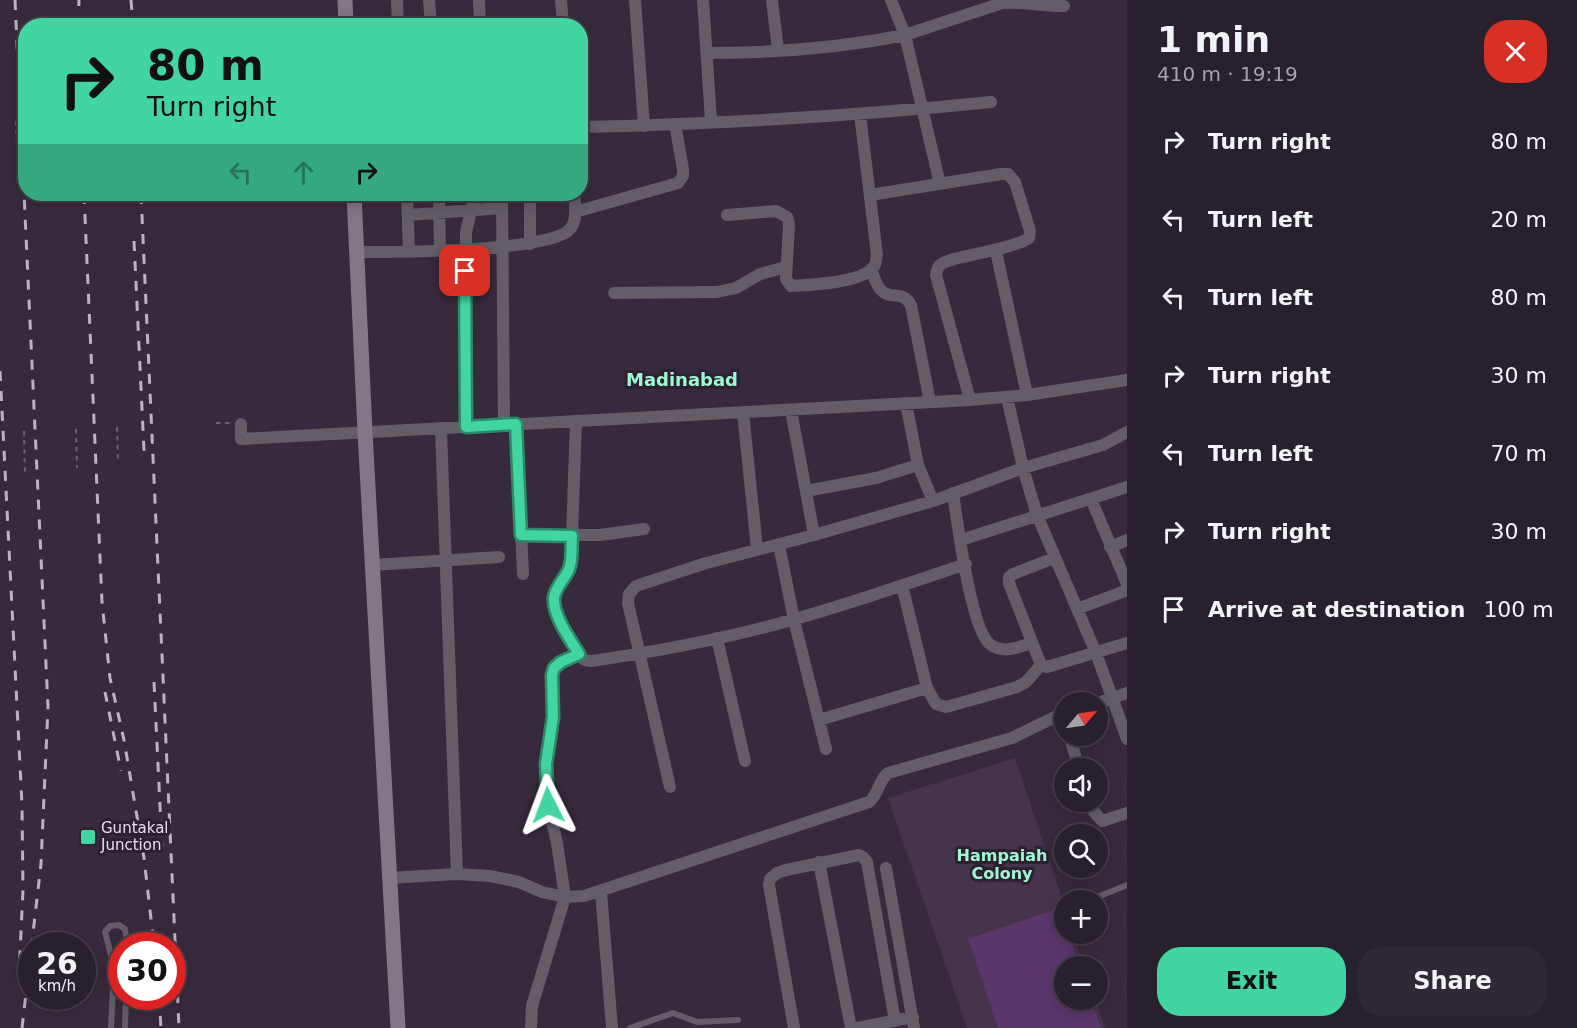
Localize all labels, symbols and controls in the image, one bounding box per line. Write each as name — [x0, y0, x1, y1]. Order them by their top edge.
text: 1 min — [1157, 19, 1270, 60]
button: close — [1484, 20, 1547, 83]
text: 80 m — [147, 41, 264, 90]
icon: right — [48, 42, 126, 120]
text: 410 m · 19:19 — [1157, 62, 1298, 86]
text: Turn right — [147, 91, 276, 122]
icon: right — [1157, 125, 1190, 158]
text: Turn right — [1208, 129, 1331, 154]
text: 80 m — [1491, 129, 1547, 154]
icon: left — [224, 156, 257, 189]
icon: ahead — [287, 156, 320, 189]
icon: right — [350, 156, 383, 189]
icon: left — [1157, 203, 1190, 236]
text: Turn left — [1208, 207, 1313, 232]
text: 20 m — [1491, 207, 1547, 232]
pin — [439, 245, 490, 296]
icon: arrive — [448, 254, 481, 287]
icon: left — [1157, 281, 1190, 314]
text: Turn left — [1208, 285, 1313, 310]
text: 80 m — [1491, 285, 1547, 310]
icon: right — [1157, 359, 1190, 392]
text: Turn right — [1208, 363, 1331, 388]
text: 30 m — [1491, 363, 1547, 388]
district label: Madinabad — [626, 369, 738, 390]
icon: left — [1157, 437, 1190, 470]
text: Turn left — [1208, 441, 1313, 466]
text: 70 m — [1491, 441, 1547, 466]
icon: right — [1157, 515, 1190, 548]
text: Turn right — [1208, 519, 1331, 544]
text: 30 m — [1491, 519, 1547, 544]
icon: arrive — [1157, 593, 1190, 626]
text: Arrive at destination — [1208, 597, 1465, 622]
text: 100 m — [1483, 597, 1554, 622]
north arrow — [1054, 692, 1108, 746]
map controls — [1054, 692, 1108, 1010]
button: sound — [1054, 758, 1108, 812]
position arrow — [516, 773, 580, 837]
place label: Guntakal Junction — [100, 819, 169, 854]
button: search — [1054, 824, 1108, 878]
marker: Guntakal Junction — [79, 828, 97, 846]
district label: Hampaiah Colony — [957, 846, 1047, 883]
button: + — [1054, 890, 1108, 944]
speed limit sign: 30 — [108, 932, 186, 1010]
text: 26 — [36, 946, 78, 981]
button: Exit — [1157, 947, 1346, 1016]
button: Share — [1358, 947, 1547, 1016]
button: − — [1054, 956, 1108, 1010]
text: km/h — [38, 977, 76, 995]

